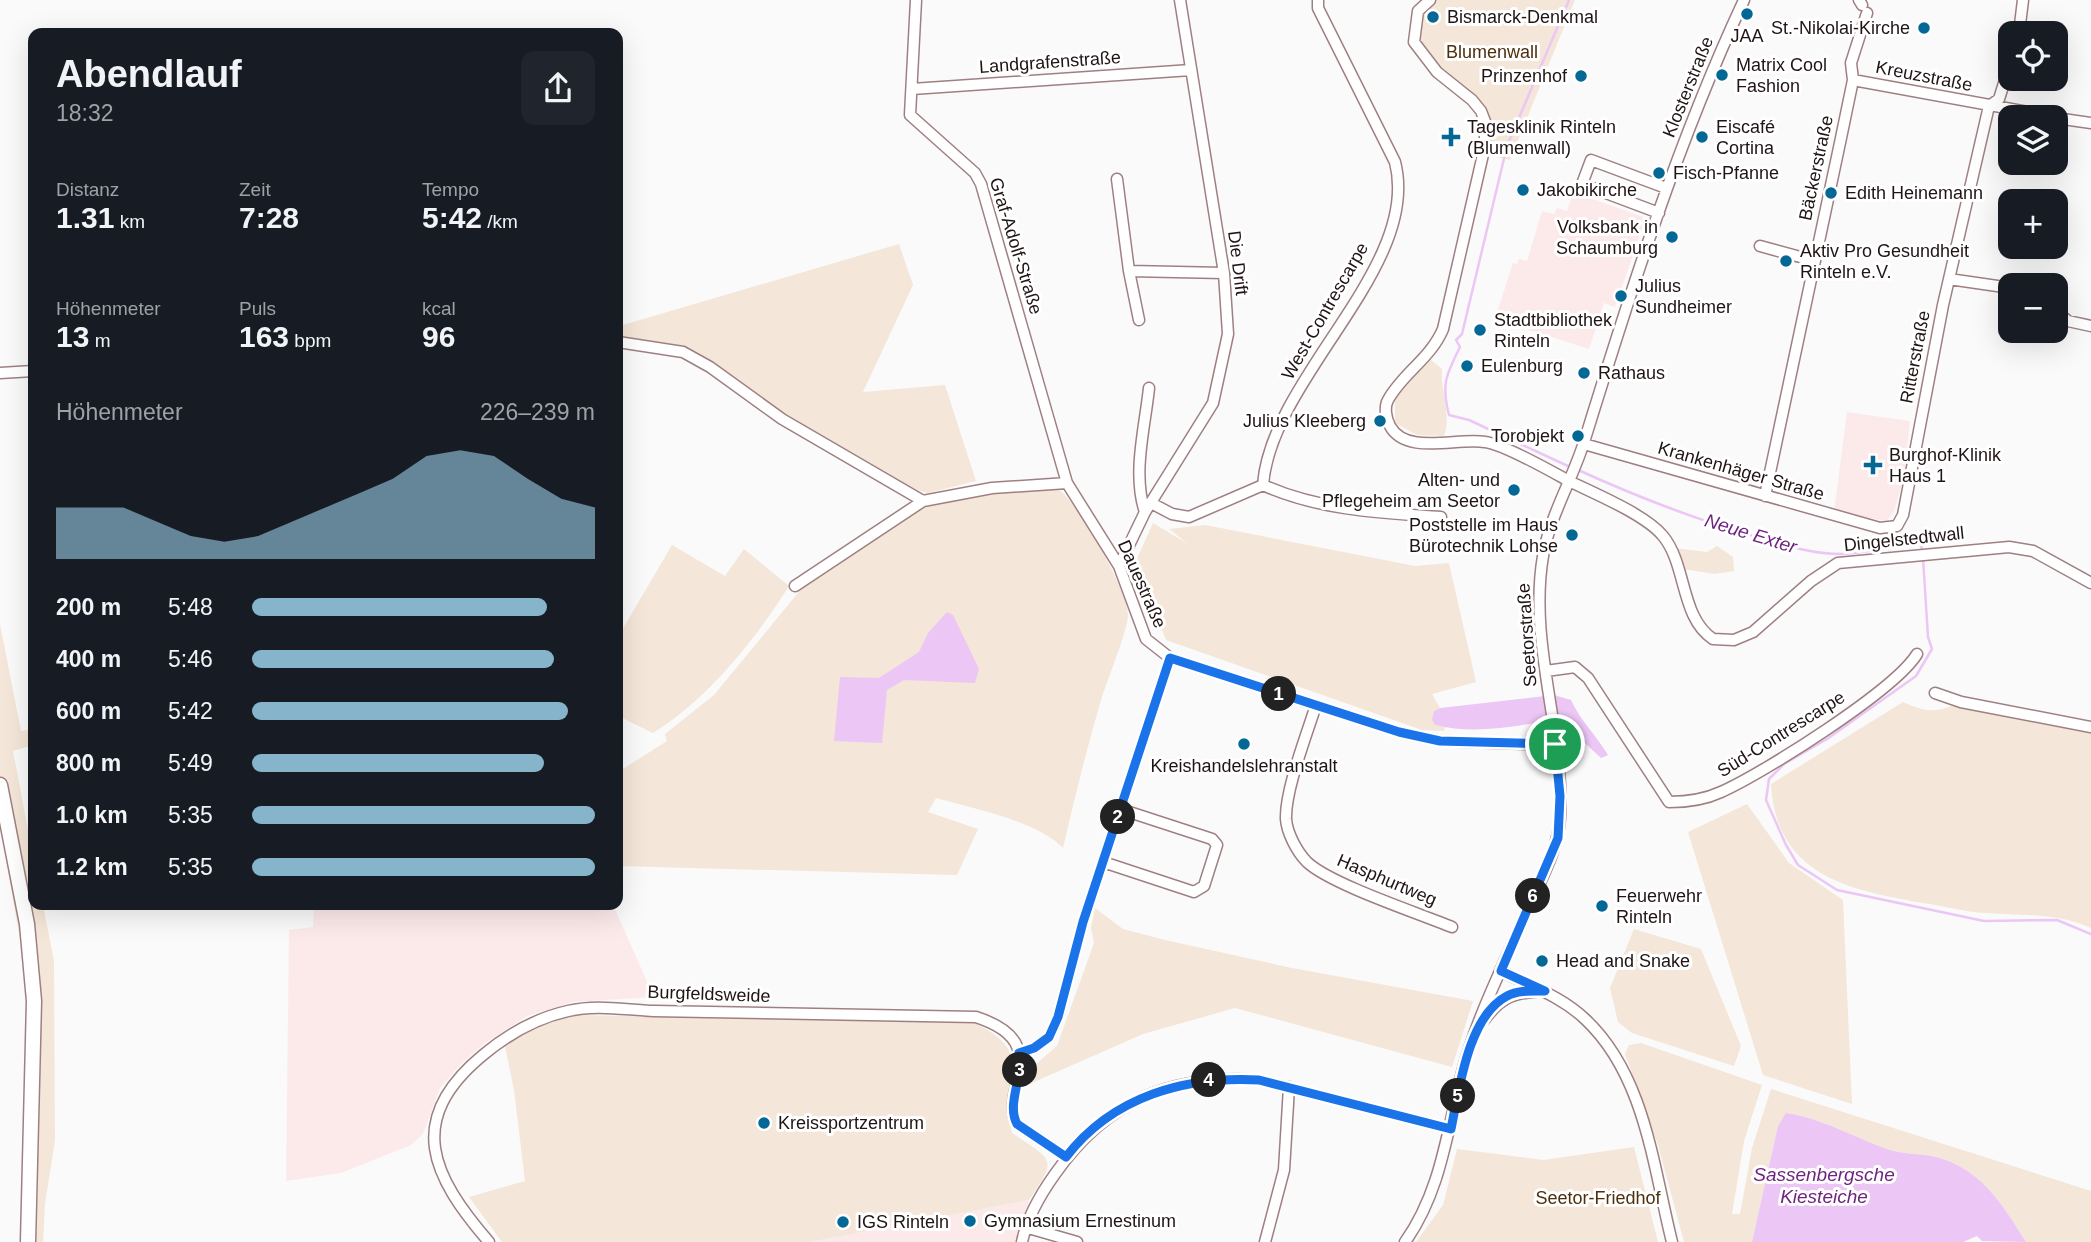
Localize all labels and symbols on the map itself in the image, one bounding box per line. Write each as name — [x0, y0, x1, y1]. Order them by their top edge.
marker: JAA — [1739, 6, 1755, 22]
place label: Bismarck-Denkmal — [1447, 7, 1598, 27]
marker: Bismarck-Denkmal — [1425, 9, 1441, 25]
place label: St.-Nikolai-Kirche — [1771, 18, 1910, 38]
marker: St.-Nikolai-Kirche — [1916, 20, 1932, 36]
place label: JAA — [1730, 26, 1764, 46]
street label: Klosterstraße — [1659, 34, 1717, 140]
park label: Blumenwall — [1446, 42, 1538, 62]
street label: Landgrafenstraße — [978, 47, 1122, 77]
place label: Matrix Cool Fashion — [1736, 55, 1827, 96]
street label: Kreuzstraße — [1874, 57, 1974, 95]
place label: Prinzenhof — [1481, 66, 1568, 86]
marker: Matrix Cool Fashion — [1714, 67, 1730, 83]
marker: Prinzenhof — [1573, 68, 1589, 84]
street label: Bäckerstraße — [1795, 114, 1837, 222]
place label: Tagesklinik Rinteln (Blumenwall) — [1467, 117, 1616, 158]
place label: Eiscafé Cortina — [1716, 117, 1775, 158]
marker: Tagesklinik Rinteln (Blumenwall) — [1441, 127, 1461, 147]
marker: Eiscafé Cortina — [1694, 129, 1710, 145]
place label: Fisch-Pfanne — [1673, 163, 1779, 183]
marker: Fisch-Pfanne — [1651, 165, 1667, 181]
street label: Graf-Adolf-Straße — [986, 175, 1046, 317]
place label: Jakobikirche — [1537, 180, 1637, 200]
marker: Jakobikirche — [1515, 182, 1531, 198]
place label: Edith Heinemann — [1845, 183, 1983, 203]
marker: Edith Heinemann — [1823, 185, 1839, 201]
place label: Volksbank in Schaumburg — [1556, 217, 1658, 258]
marker: Volksbank in Schaumburg — [1664, 229, 1680, 245]
street label: Die Drift — [1224, 230, 1252, 296]
street label: West-Contrescarpe — [1278, 239, 1372, 383]
place label: Aktiv Pro Gesundheit Rinteln e.V. — [1800, 241, 1969, 282]
marker: Aktiv Pro Gesundheit Rinteln e.V. — [1778, 253, 1794, 269]
place label: Julius Sundheimer — [1635, 276, 1732, 317]
marker: Julius Sundheimer — [1613, 288, 1629, 304]
street label: Ritterstraße — [1896, 309, 1934, 405]
place label: Stadtbibliothek Rinteln — [1494, 310, 1613, 351]
marker: Stadtbibliothek Rinteln — [1472, 322, 1488, 338]
place label: Eulenburg — [1481, 356, 1563, 376]
marker: Eulenburg — [1459, 358, 1475, 374]
place label: Rathaus — [1598, 363, 1665, 383]
marker: Rathaus — [1576, 365, 1592, 381]
place label: Julius Kleeberg — [1243, 411, 1366, 431]
marker: Julius Kleeberg — [1372, 413, 1388, 429]
place label: Torobjekt — [1491, 426, 1564, 446]
marker: Torobjekt — [1570, 428, 1586, 444]
street label: Krankenhäger Straße — [1656, 438, 1826, 504]
place label: Burghof-Klinik Haus 1 — [1889, 445, 2002, 486]
marker: Burghof-Klinik Haus 1 — [1863, 455, 1883, 475]
place label: Alten- und Pflegeheim am Seetor — [1322, 470, 1500, 511]
marker: Alten- und Pflegeheim am Seetor — [1506, 482, 1522, 498]
water label: Neue Exter — [1702, 510, 1800, 558]
place label: Poststelle im Haus Bürotechnik Lohse — [1409, 515, 1558, 556]
street label: Dingelstedtwall — [1843, 523, 1965, 555]
marker: Poststelle im Haus Bürotechnik Lohse — [1564, 527, 1580, 543]
street label: Dauestraße — [1114, 537, 1170, 631]
street label: Seetorstraße — [1513, 582, 1541, 688]
pin: 1 — [1262, 676, 1296, 712]
street label: Süd-Contrescarpe — [1714, 687, 1848, 781]
pin — [1525, 714, 1585, 774]
marker: Kreishandelslehranstalt — [1236, 736, 1252, 752]
place label: Kreishandelslehranstalt — [1150, 756, 1338, 776]
pin: 2 — [1100, 800, 1136, 834]
street label: Hasphurtweg — [1334, 850, 1440, 910]
pin: 6 — [1516, 878, 1550, 914]
place label: Feuerwehr Rinteln — [1616, 886, 1702, 927]
marker: Feuerwehr Rinteln — [1594, 898, 1610, 914]
place label: Head and Snake — [1556, 951, 1690, 971]
marker: Head and Snake — [1534, 953, 1550, 969]
street label: Burgfeldsweide — [647, 982, 771, 1006]
pin: 3 — [1002, 1052, 1038, 1088]
pin: 4 — [1192, 1062, 1226, 1098]
pin: 5 — [1440, 1078, 1476, 1114]
place label: Kreissportzentrum — [778, 1113, 924, 1133]
marker: Kreissportzentrum — [756, 1115, 772, 1131]
water label: Sassenbergsche Kiesteiche — [1753, 1164, 1895, 1207]
park label: Seetor-Friedhof — [1535, 1188, 1662, 1208]
place label: Gymnasium Ernestinum — [984, 1211, 1176, 1231]
place label: IGS Rinteln — [857, 1212, 949, 1232]
marker: Gymnasium Ernestinum — [962, 1213, 978, 1229]
marker: IGS Rinteln — [835, 1214, 851, 1230]

